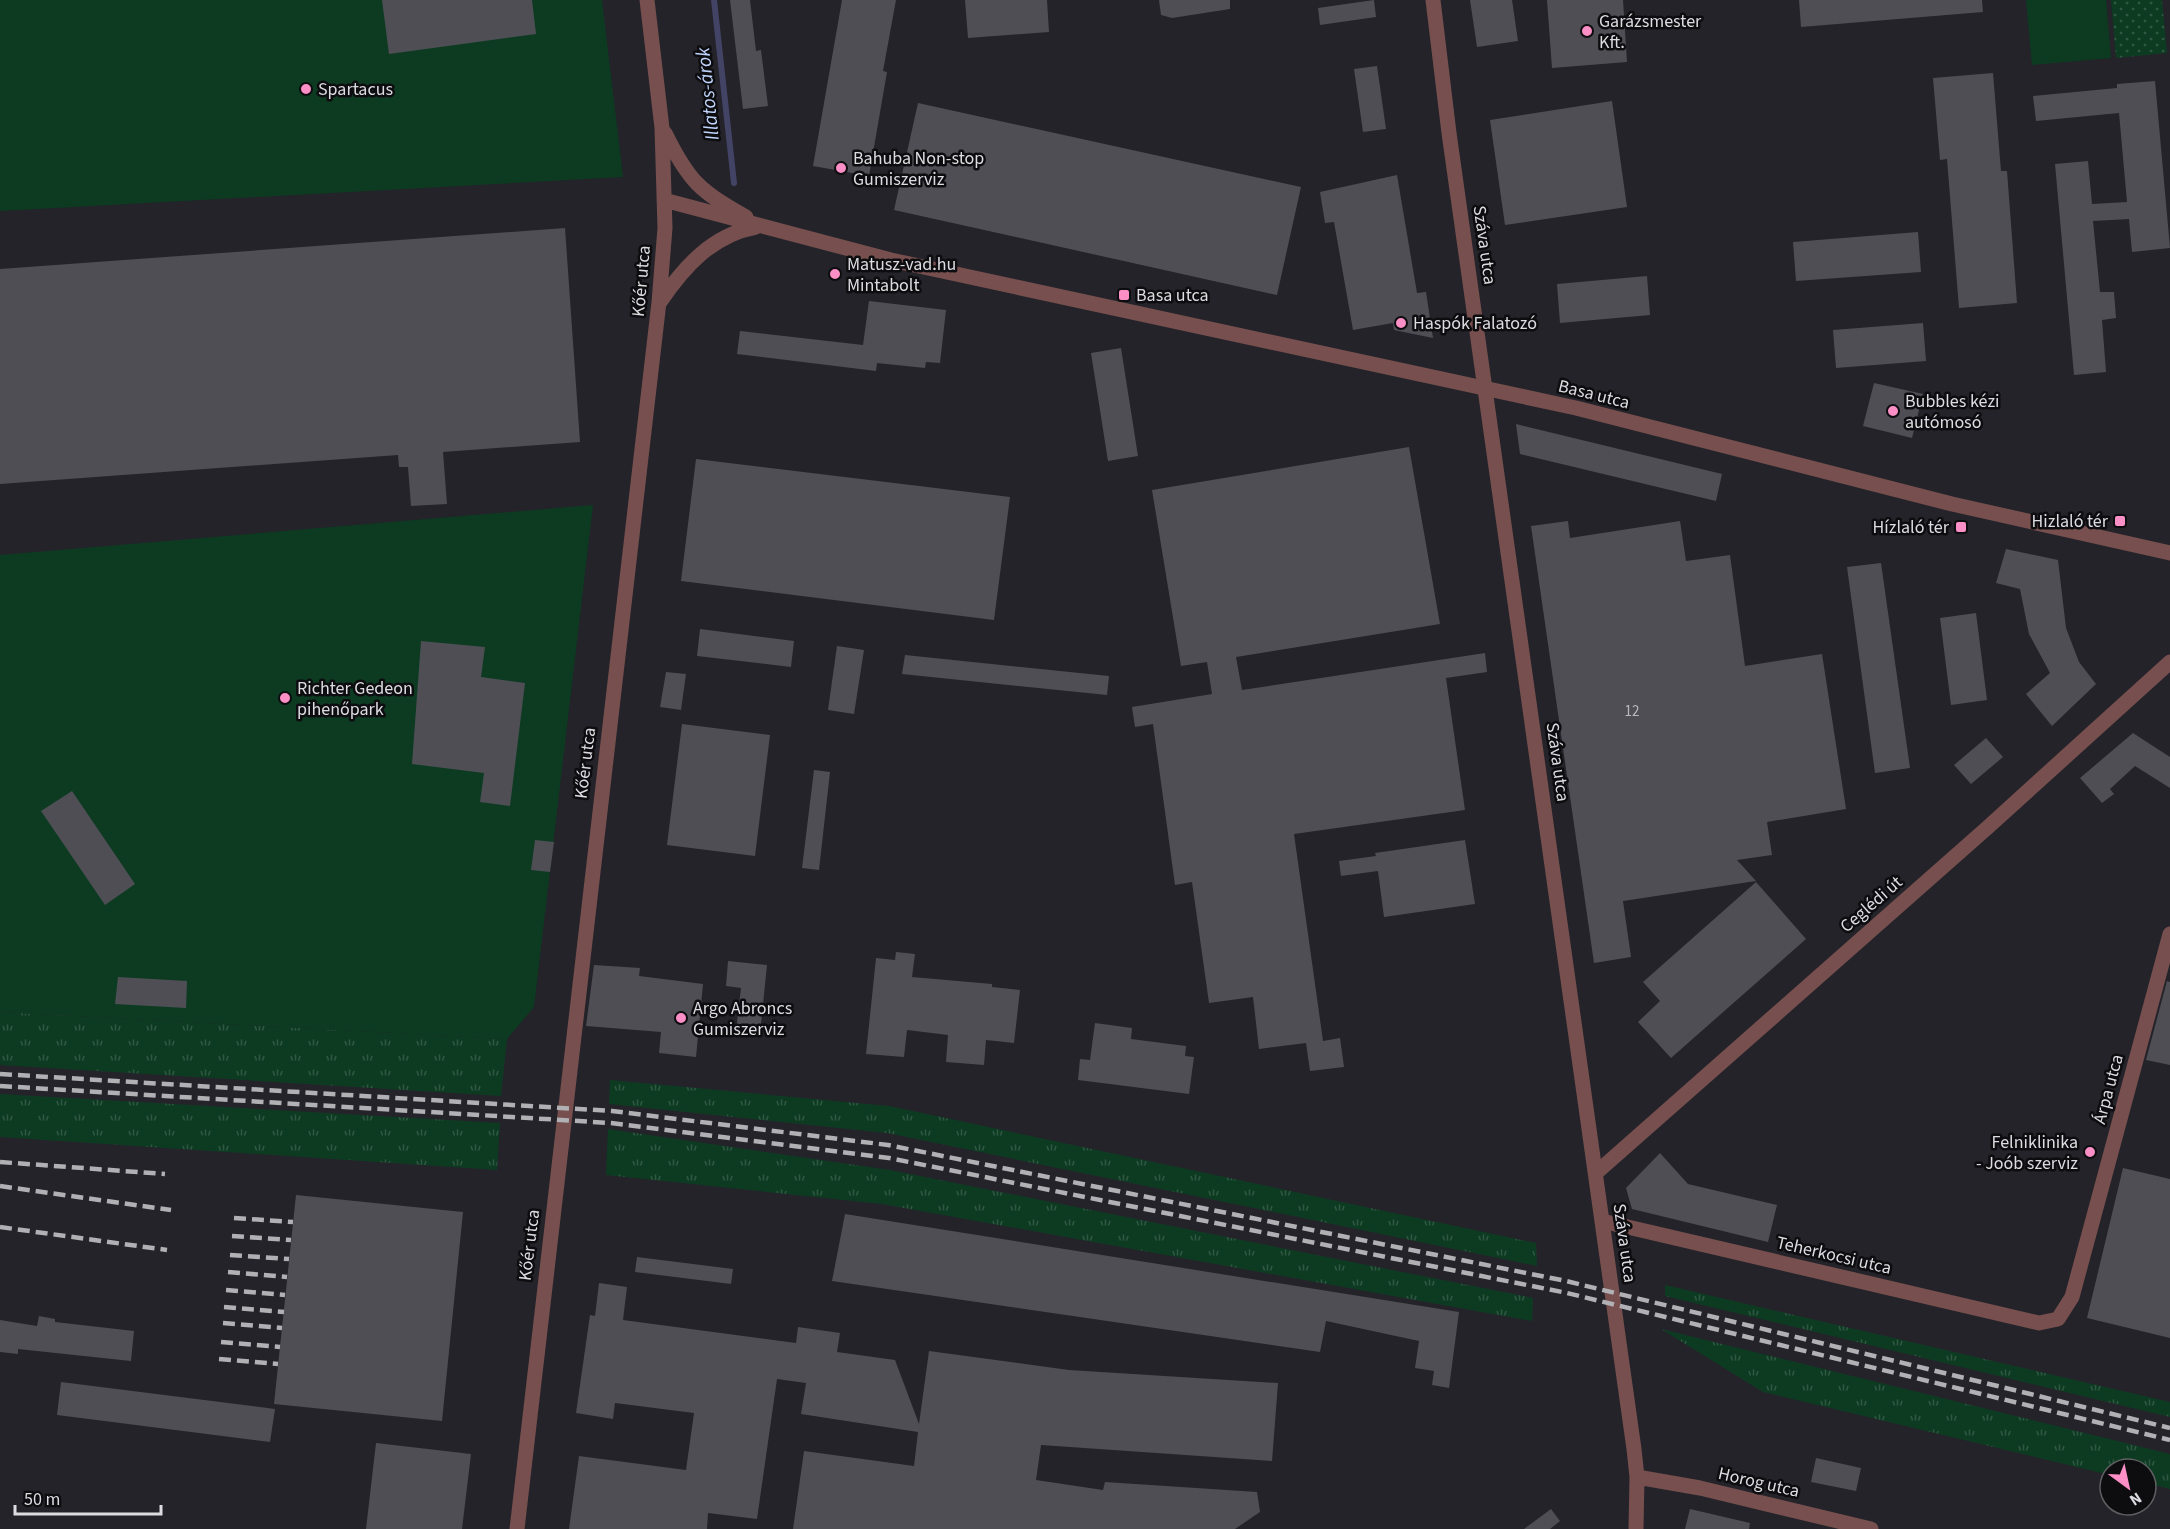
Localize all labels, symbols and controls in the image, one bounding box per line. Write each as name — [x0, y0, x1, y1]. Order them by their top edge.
place label: Garázsmester Kft. — [1599, 9, 1702, 55]
marker: Garázsmester Kft. — [1580, 24, 1594, 38]
water label: Illatos-árok — [689, 46, 727, 142]
place label: Spartacus — [318, 77, 393, 102]
marker: Spartacus — [299, 82, 313, 96]
place label: Bahuba Non-stop Gumiszerviz — [853, 146, 984, 192]
marker: Bahuba Non-stop Gumiszerviz — [834, 161, 848, 175]
street label: Száva utca — [1467, 204, 1502, 286]
street label: Kőér utca — [626, 244, 657, 318]
place label: Matusz-vad.hu Mintabolt — [847, 252, 956, 298]
marker: Matusz-vad.hu Mintabolt — [828, 267, 842, 281]
place label: Basa utca — [1136, 283, 1209, 308]
marker: Basa utca — [1117, 288, 1131, 302]
place label: Haspók Falatozó — [1413, 311, 1537, 336]
marker: Haspók Falatozó — [1394, 316, 1408, 330]
street label: Basa utca — [1556, 374, 1632, 415]
place label: Bubbles kézi autómosó — [1905, 389, 2000, 435]
marker: Bubbles kézi autómosó — [1886, 404, 1900, 418]
place label: Hizlaló tér — [2032, 509, 2109, 534]
marker: Hizlaló tér — [2113, 514, 2127, 528]
place label: Hízlaló tér — [1873, 515, 1950, 540]
marker: Hízlaló tér — [1954, 520, 1968, 534]
place label: Richter Gedeon pihenőpark — [297, 676, 413, 722]
marker: Richter Gedeon pihenőpark — [278, 691, 292, 705]
house number: 12 — [1625, 701, 1639, 722]
street label: Száva utca — [1540, 721, 1575, 803]
street label: Kőér utca — [569, 726, 602, 800]
street label: Ceglédi út — [1835, 870, 1908, 939]
place label: Argo Abroncs Gumiszerviz — [693, 996, 792, 1042]
marker: Argo Abroncs Gumiszerviz — [674, 1011, 688, 1025]
street label: Árpa utca — [2087, 1052, 2130, 1127]
place label: Felniklinika - Joób szerviz — [1976, 1130, 2078, 1176]
marker: Felniklinika - Joób szerviz — [2083, 1145, 2097, 1159]
street label: Száva utca — [1607, 1202, 1642, 1284]
street label: Kőér utca — [513, 1208, 546, 1282]
street label: Teherkocsi utca — [1774, 1230, 1894, 1281]
north arrow — [2098, 1457, 2158, 1517]
street label: Horog utca — [1716, 1461, 1802, 1504]
scale bar — [15, 1478, 160, 1516]
text: 50 m — [24, 1487, 60, 1512]
text: N — [2125, 1487, 2146, 1511]

